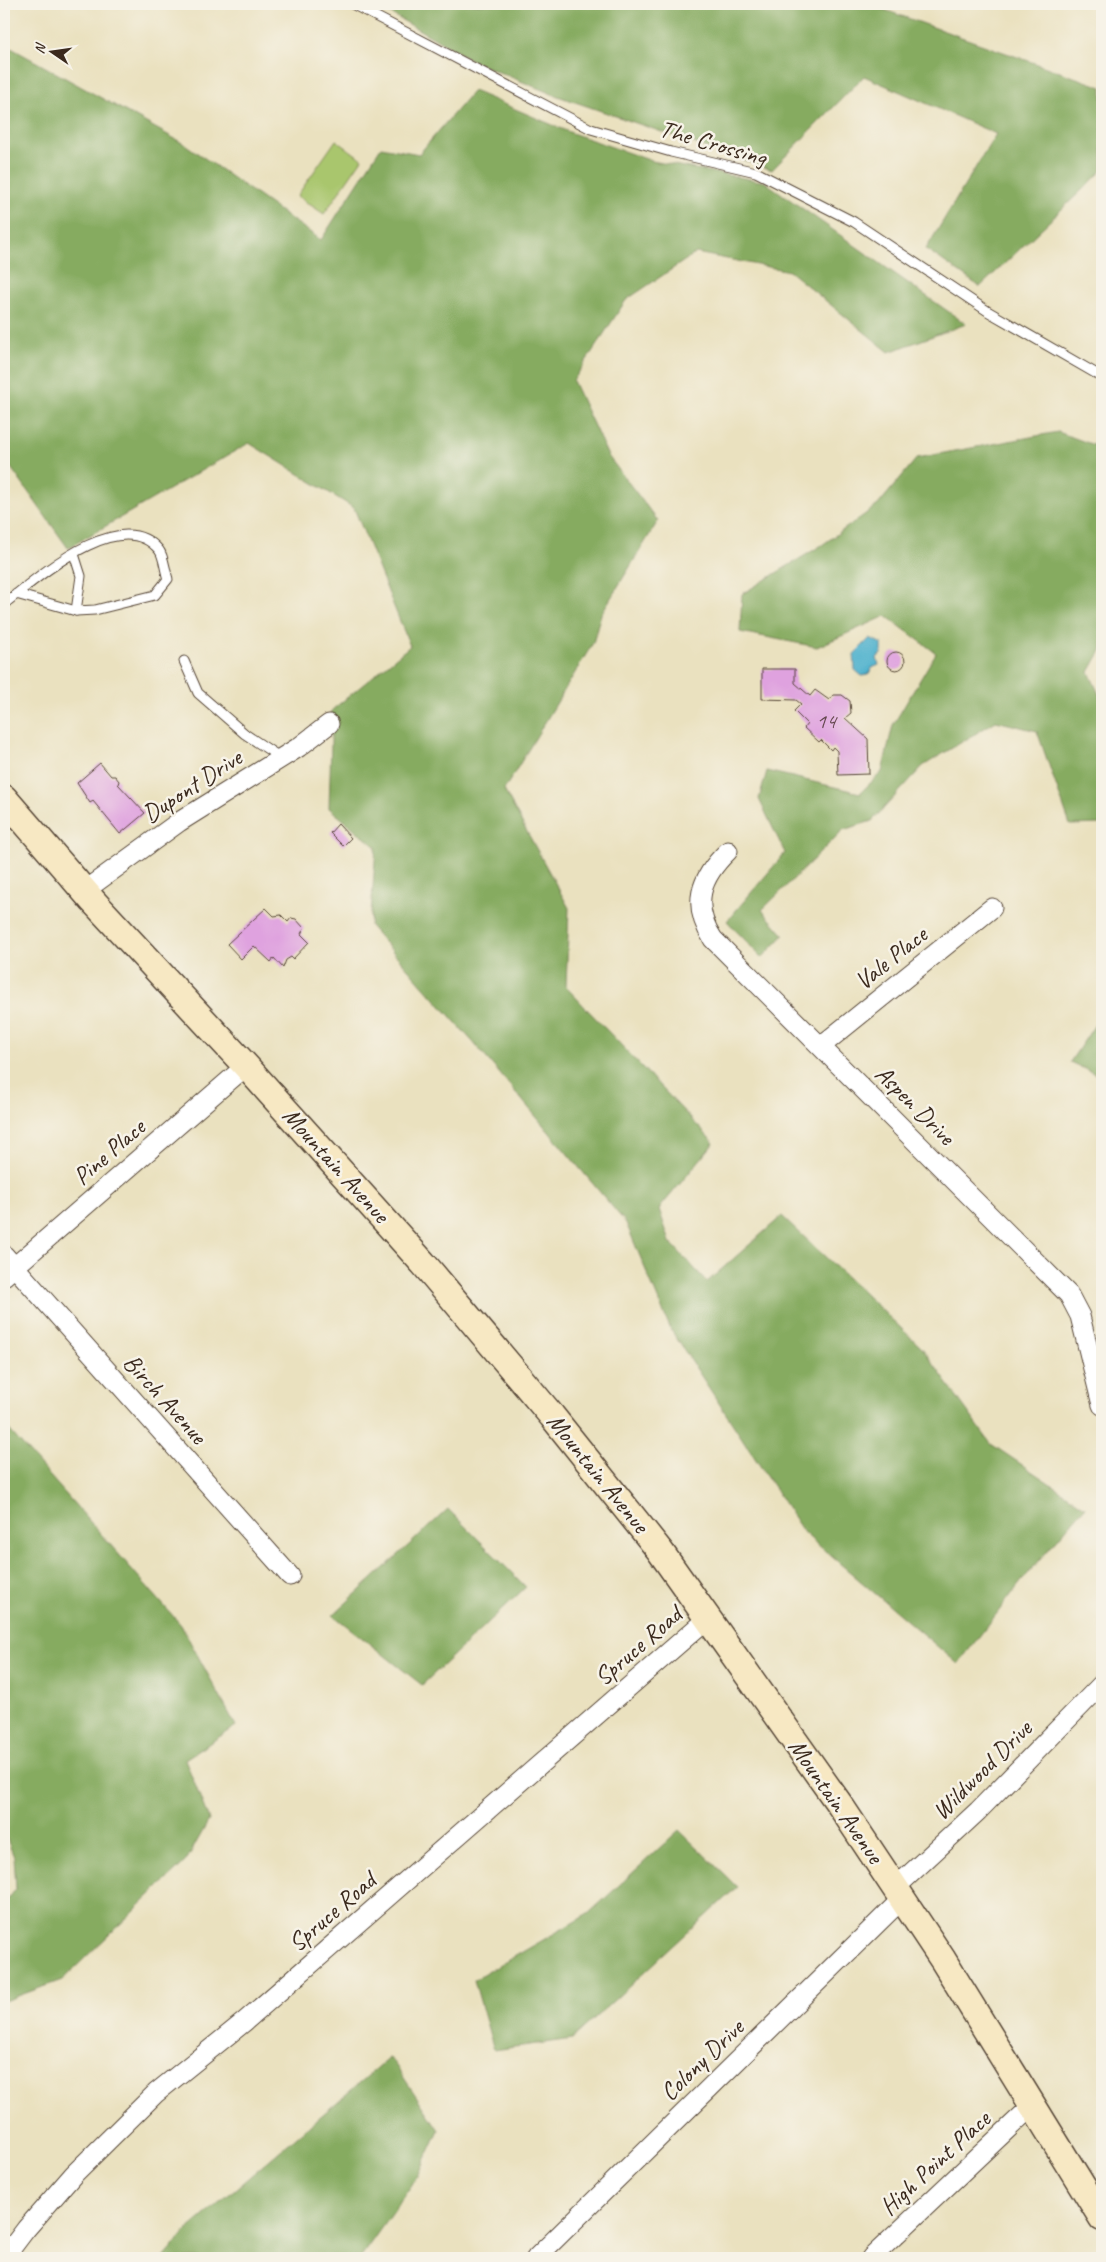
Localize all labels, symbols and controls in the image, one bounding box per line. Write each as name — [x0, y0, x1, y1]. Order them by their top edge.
north arrow — [28, 28, 78, 78]
text: N — [31, 41, 50, 55]
street label: The Crossing — [656, 113, 772, 174]
house number: 14 — [816, 707, 838, 735]
street label: Dupont Drive — [136, 741, 249, 830]
street label: Vale Place — [848, 918, 935, 997]
street label: Aspen Drive — [868, 1058, 963, 1153]
street label: Mountain Avenue — [276, 1100, 398, 1231]
street label: Pine Place — [66, 1111, 153, 1192]
street label: Birch Avenue — [116, 1347, 215, 1452]
street label: Mountain Avenue — [540, 1406, 657, 1541]
street label: Spruce Road — [587, 1596, 692, 1693]
street label: Wildwood Drive — [925, 1712, 1040, 1827]
street label: Mountain Avenue — [781, 1732, 892, 1871]
street label: Spruce Road — [281, 1862, 386, 1959]
street label: Colony Drive — [653, 2011, 752, 2108]
street label: High Point Place — [873, 2102, 998, 2222]

